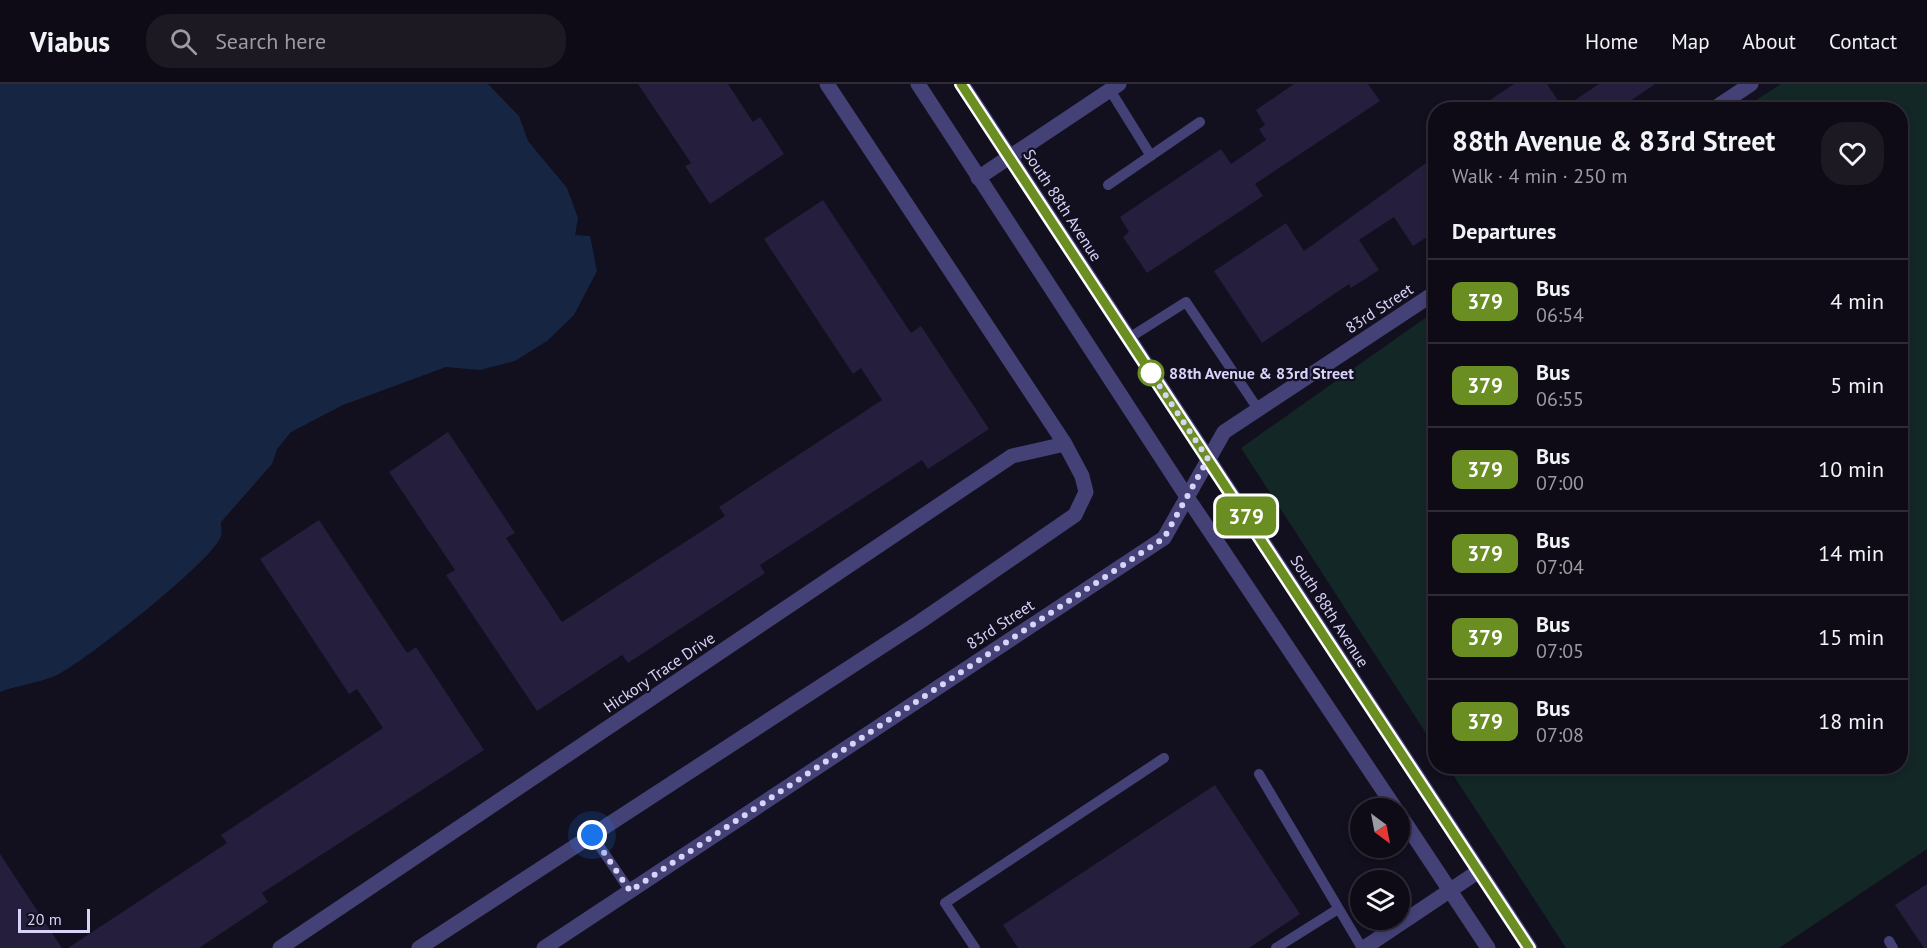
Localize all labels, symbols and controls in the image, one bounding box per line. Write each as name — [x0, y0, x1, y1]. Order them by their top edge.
search box — [146, 14, 566, 68]
text: Viabus — [30, 23, 110, 60]
icon: search — [167, 25, 200, 58]
text: Search here — [215, 27, 326, 55]
text: Home — [1585, 28, 1638, 55]
text: Map — [1671, 28, 1710, 55]
text: About — [1743, 28, 1796, 55]
text: Contact — [1829, 28, 1897, 55]
text: 88th Avenue & 83rd Street — [1452, 122, 1775, 159]
button: heart — [1821, 122, 1884, 185]
street label: South 88th Avenue — [1019, 145, 1107, 265]
text: Walk · 4 min · 250 m — [1452, 163, 1628, 189]
text: Departures — [1452, 217, 1556, 245]
text: Bus — [1536, 274, 1570, 302]
street label: 83rd Street — [1341, 278, 1417, 337]
text: 4 min — [1830, 287, 1884, 315]
text: 379 — [1467, 288, 1503, 315]
text: 06:54 — [1536, 302, 1584, 328]
text: Bus — [1536, 358, 1570, 386]
marker: 88th Avenue & 83rd Street — [1138, 360, 1164, 386]
place label: 88th Avenue & 83rd Street — [1169, 363, 1354, 383]
text: 5 min — [1830, 371, 1884, 399]
text: 379 — [1467, 372, 1503, 399]
text: 06:55 — [1536, 386, 1584, 412]
text: Bus — [1536, 442, 1570, 470]
text: 10 min — [1818, 455, 1884, 483]
text: 379 — [1467, 456, 1503, 483]
text: 07:00 — [1536, 470, 1584, 496]
line badge: 379 — [1212, 496, 1280, 536]
text: 379 — [1228, 503, 1264, 530]
text: Bus — [1536, 526, 1570, 554]
text: 14 min — [1818, 539, 1884, 567]
text: 379 — [1467, 540, 1503, 567]
street label: South 88th Avenue — [1286, 551, 1374, 671]
text: 07:04 — [1536, 554, 1584, 580]
street label: 83rd Street — [962, 594, 1038, 653]
text: Bus — [1536, 610, 1570, 638]
text: 15 min — [1818, 623, 1884, 651]
text: 379 — [1467, 624, 1503, 651]
street label: Hickory Trace Drive — [599, 627, 719, 717]
text: 07:05 — [1536, 638, 1584, 664]
text: Bus — [1536, 694, 1570, 722]
text: 18 min — [1818, 707, 1884, 735]
text: 379 — [1467, 708, 1503, 735]
text: 07:08 — [1536, 722, 1584, 748]
north arrow — [1350, 798, 1410, 858]
map controls — [1350, 798, 1410, 930]
your location — [577, 820, 607, 850]
button: layers — [1350, 870, 1410, 930]
scale bar — [18, 906, 90, 934]
text: 20 m — [27, 909, 62, 929]

